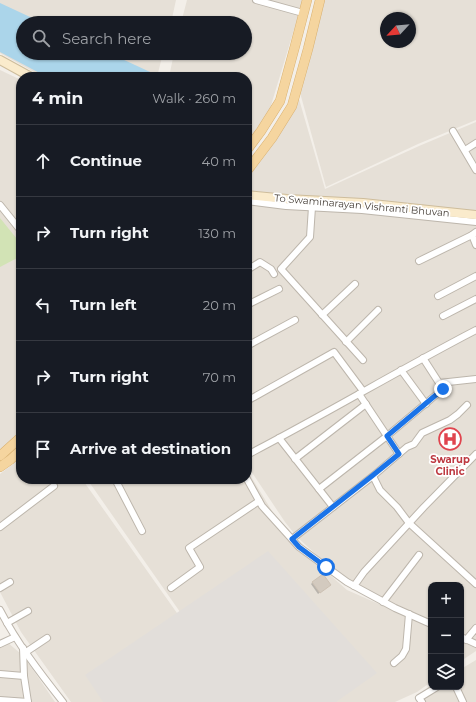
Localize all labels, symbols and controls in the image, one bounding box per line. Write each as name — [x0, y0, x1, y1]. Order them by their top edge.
north arrow — [380, 12, 416, 48]
search box — [16, 16, 252, 60]
icon: search — [30, 27, 52, 49]
text: Search here — [62, 29, 151, 48]
text: 4 min — [32, 88, 83, 108]
text: Walk · 260 m — [152, 90, 236, 106]
icon: ahead — [32, 150, 54, 172]
text: Continue — [70, 151, 142, 170]
text: 40 m — [202, 153, 236, 169]
street label: To Swaminarayan Vishranti Bhuvan — [274, 191, 450, 220]
icon: right — [32, 222, 54, 244]
text: Turn right — [70, 223, 149, 242]
text: 130 m — [198, 225, 236, 241]
icon: left — [32, 294, 54, 316]
text: Turn left — [70, 295, 137, 314]
text: 20 m — [203, 297, 236, 313]
icon: right — [32, 366, 54, 388]
text: Turn right — [70, 367, 149, 386]
text: 70 m — [203, 369, 236, 385]
route end — [434, 380, 452, 398]
hospital icon: Swarup Clinic — [437, 426, 463, 452]
icon: arrive — [32, 438, 54, 460]
text: Arrive at destination — [70, 439, 231, 458]
place label: Swarup Clinic — [430, 453, 470, 478]
route start — [317, 558, 335, 576]
map controls — [428, 582, 464, 690]
button: + — [428, 582, 464, 618]
button: − — [428, 618, 464, 654]
button: layers — [428, 654, 464, 690]

